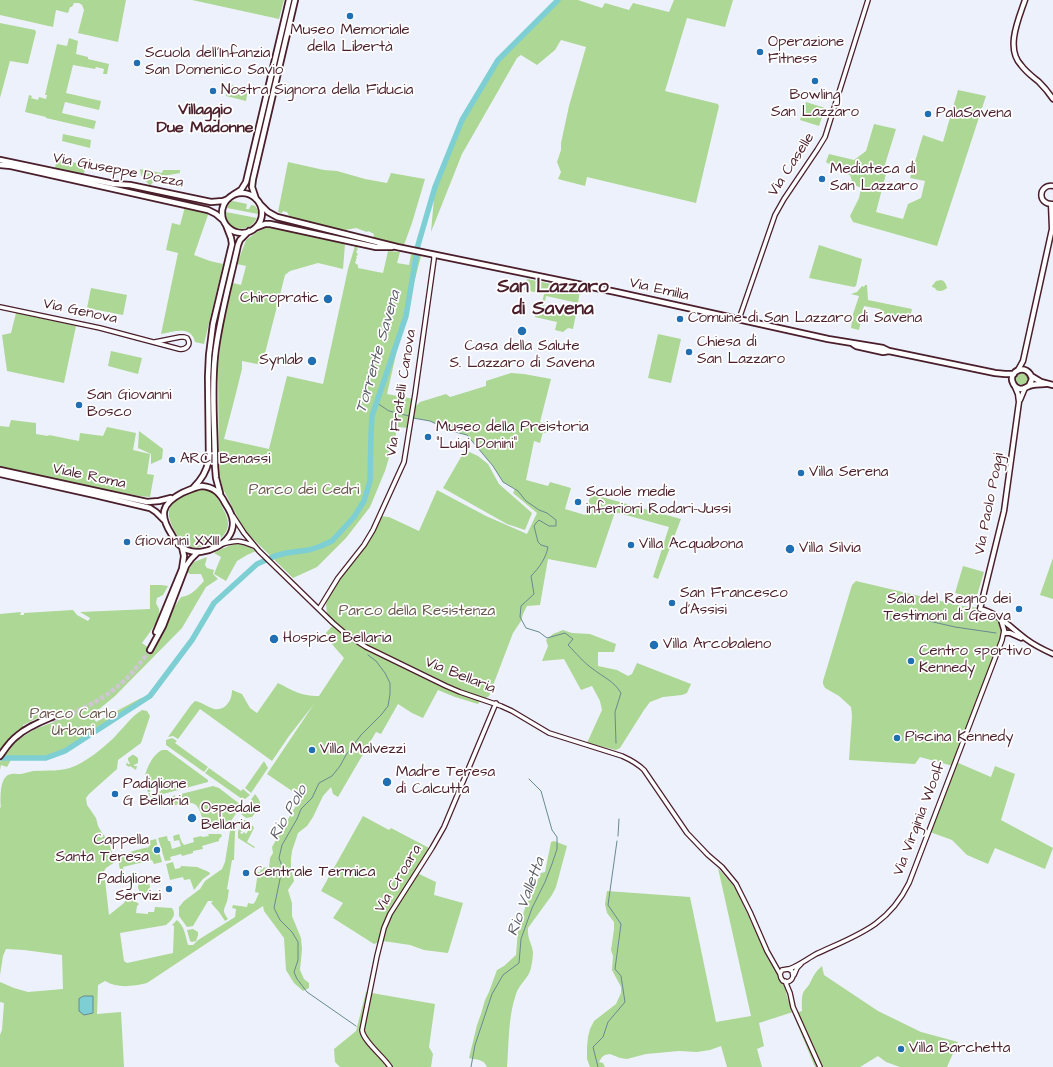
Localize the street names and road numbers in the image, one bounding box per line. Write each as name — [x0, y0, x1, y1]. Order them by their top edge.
street label: Via Caselle — [765, 130, 819, 200]
street label: Via Giuseppe Dozza — [51, 150, 185, 192]
street label: Via Emilia — [628, 274, 690, 306]
street label: Via Genova — [41, 295, 119, 329]
street label: Via Fratelli Canova — [383, 328, 421, 458]
street label: Via Paolo Poggi — [971, 451, 1009, 557]
street label: Viale Roma — [51, 460, 127, 494]
street label: Via Bellaria — [422, 654, 498, 698]
street label: Via Virginia Woolf — [890, 759, 950, 879]
street label: Via Croara — [372, 842, 426, 916]

